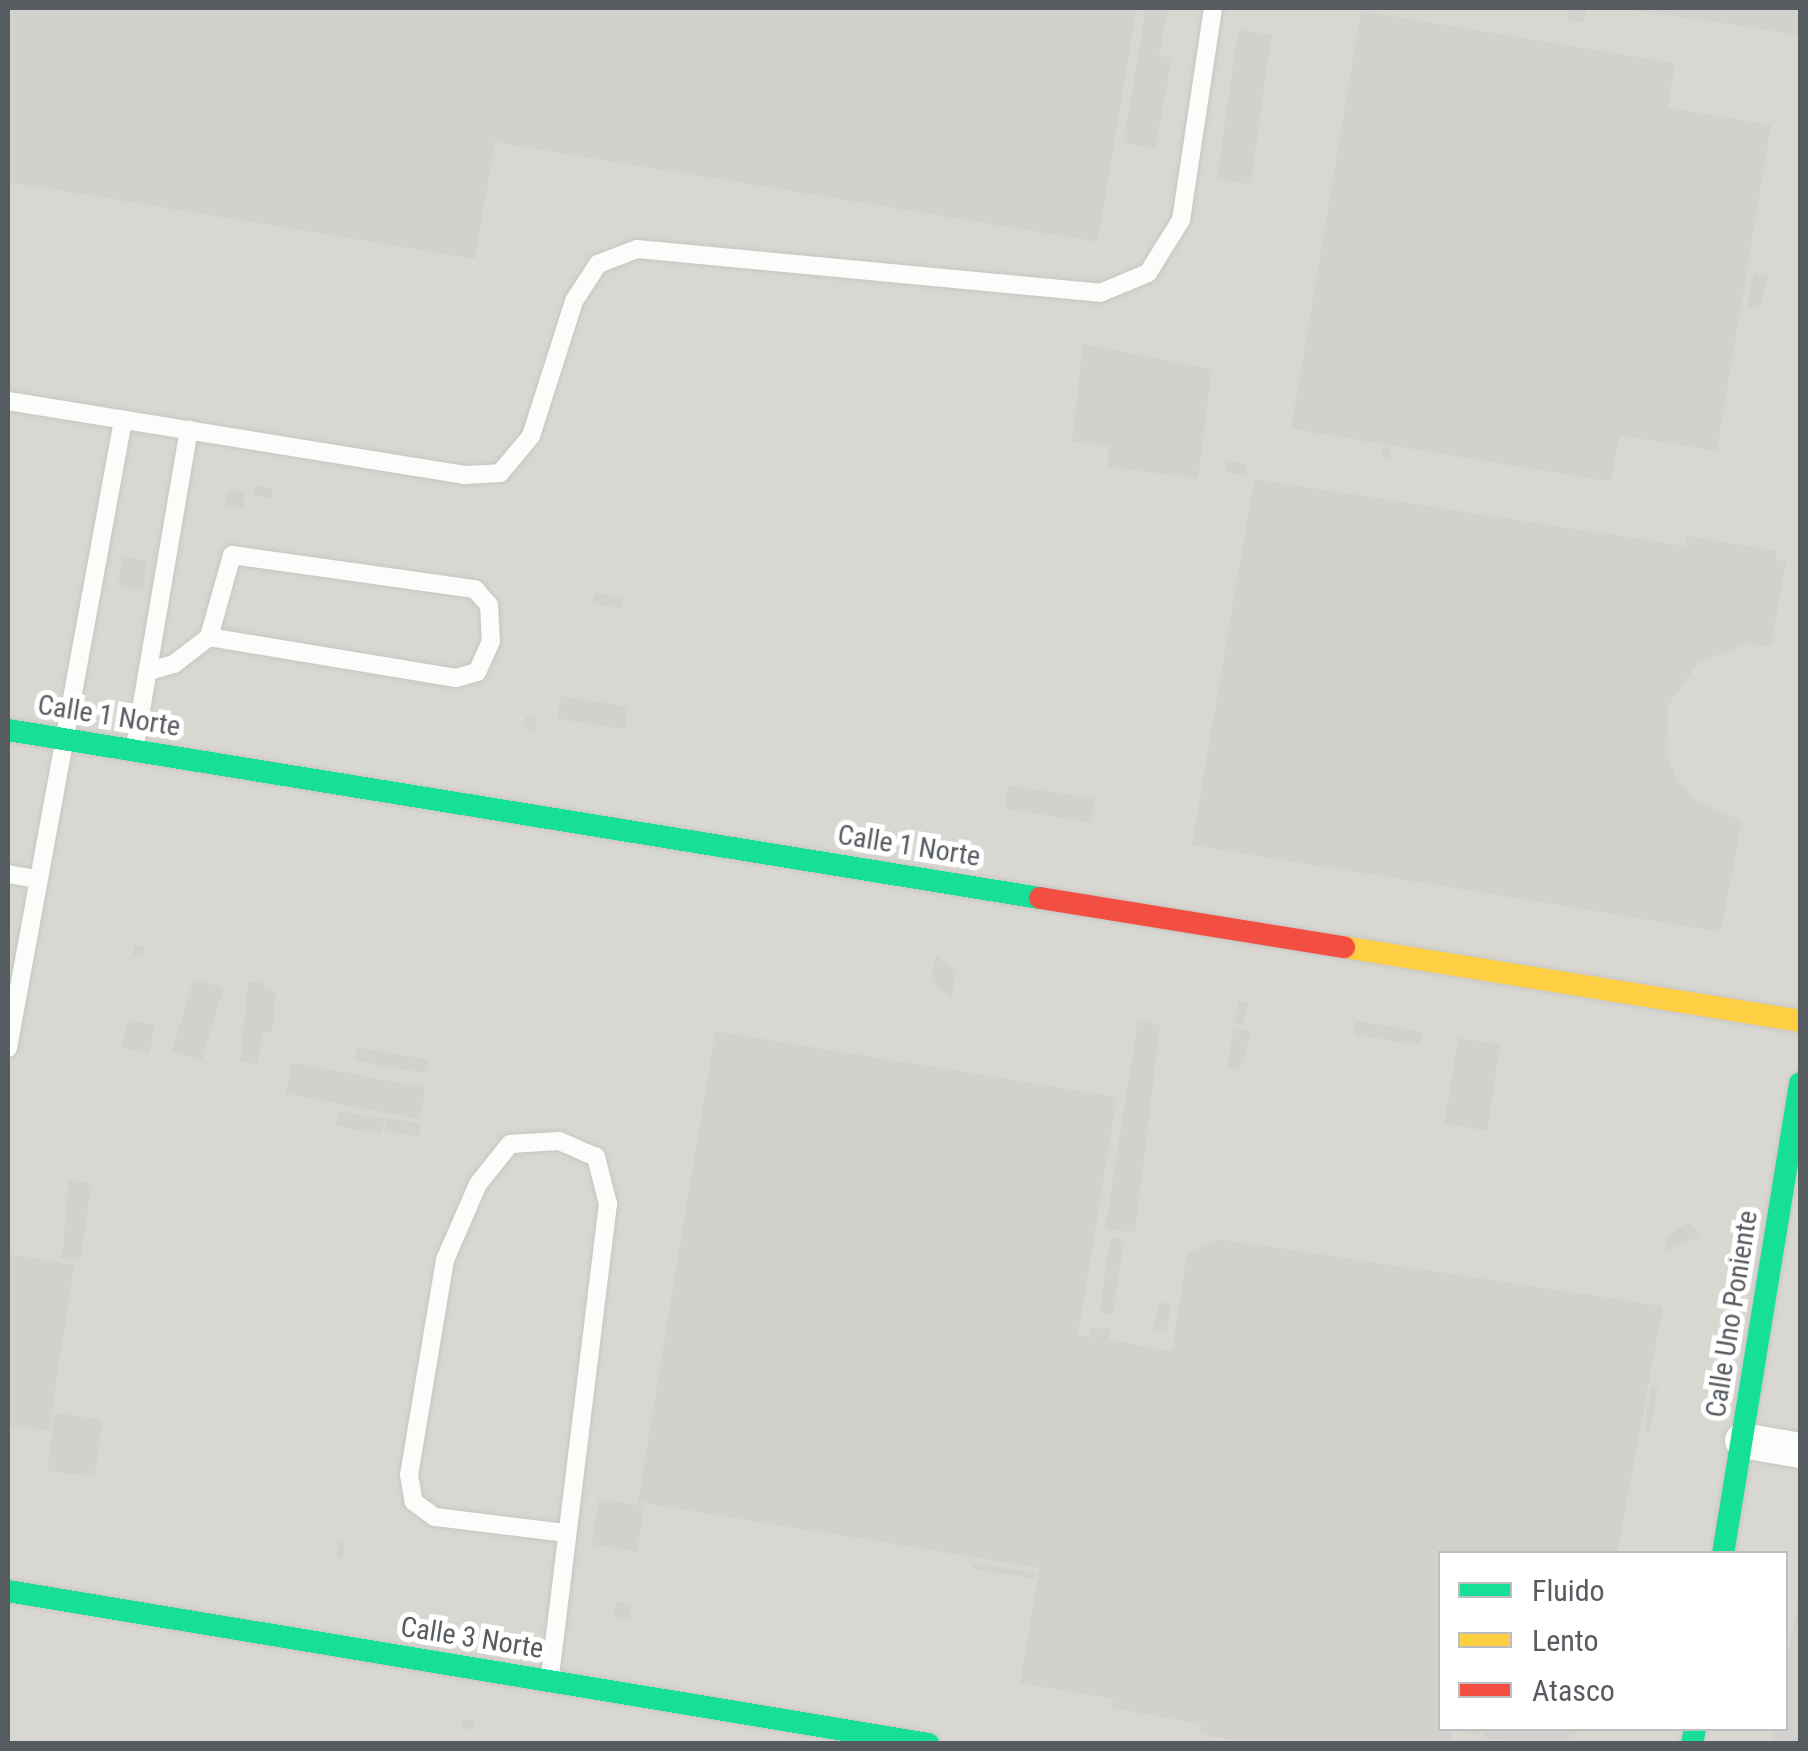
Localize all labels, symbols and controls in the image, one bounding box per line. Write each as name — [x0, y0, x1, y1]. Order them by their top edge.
street label: Calle 1 Norte — [35, 688, 183, 744]
street label: Calle 1 Norte — [835, 818, 983, 874]
street label: Calle Uno Poniente — [1699, 1208, 1765, 1420]
legend — [1438, 1551, 1788, 1731]
text: Fluido — [1532, 1573, 1605, 1608]
street label: Calle 3 Norte — [398, 1610, 546, 1666]
text: Lento — [1532, 1623, 1599, 1658]
text: Atasco — [1532, 1673, 1615, 1708]

